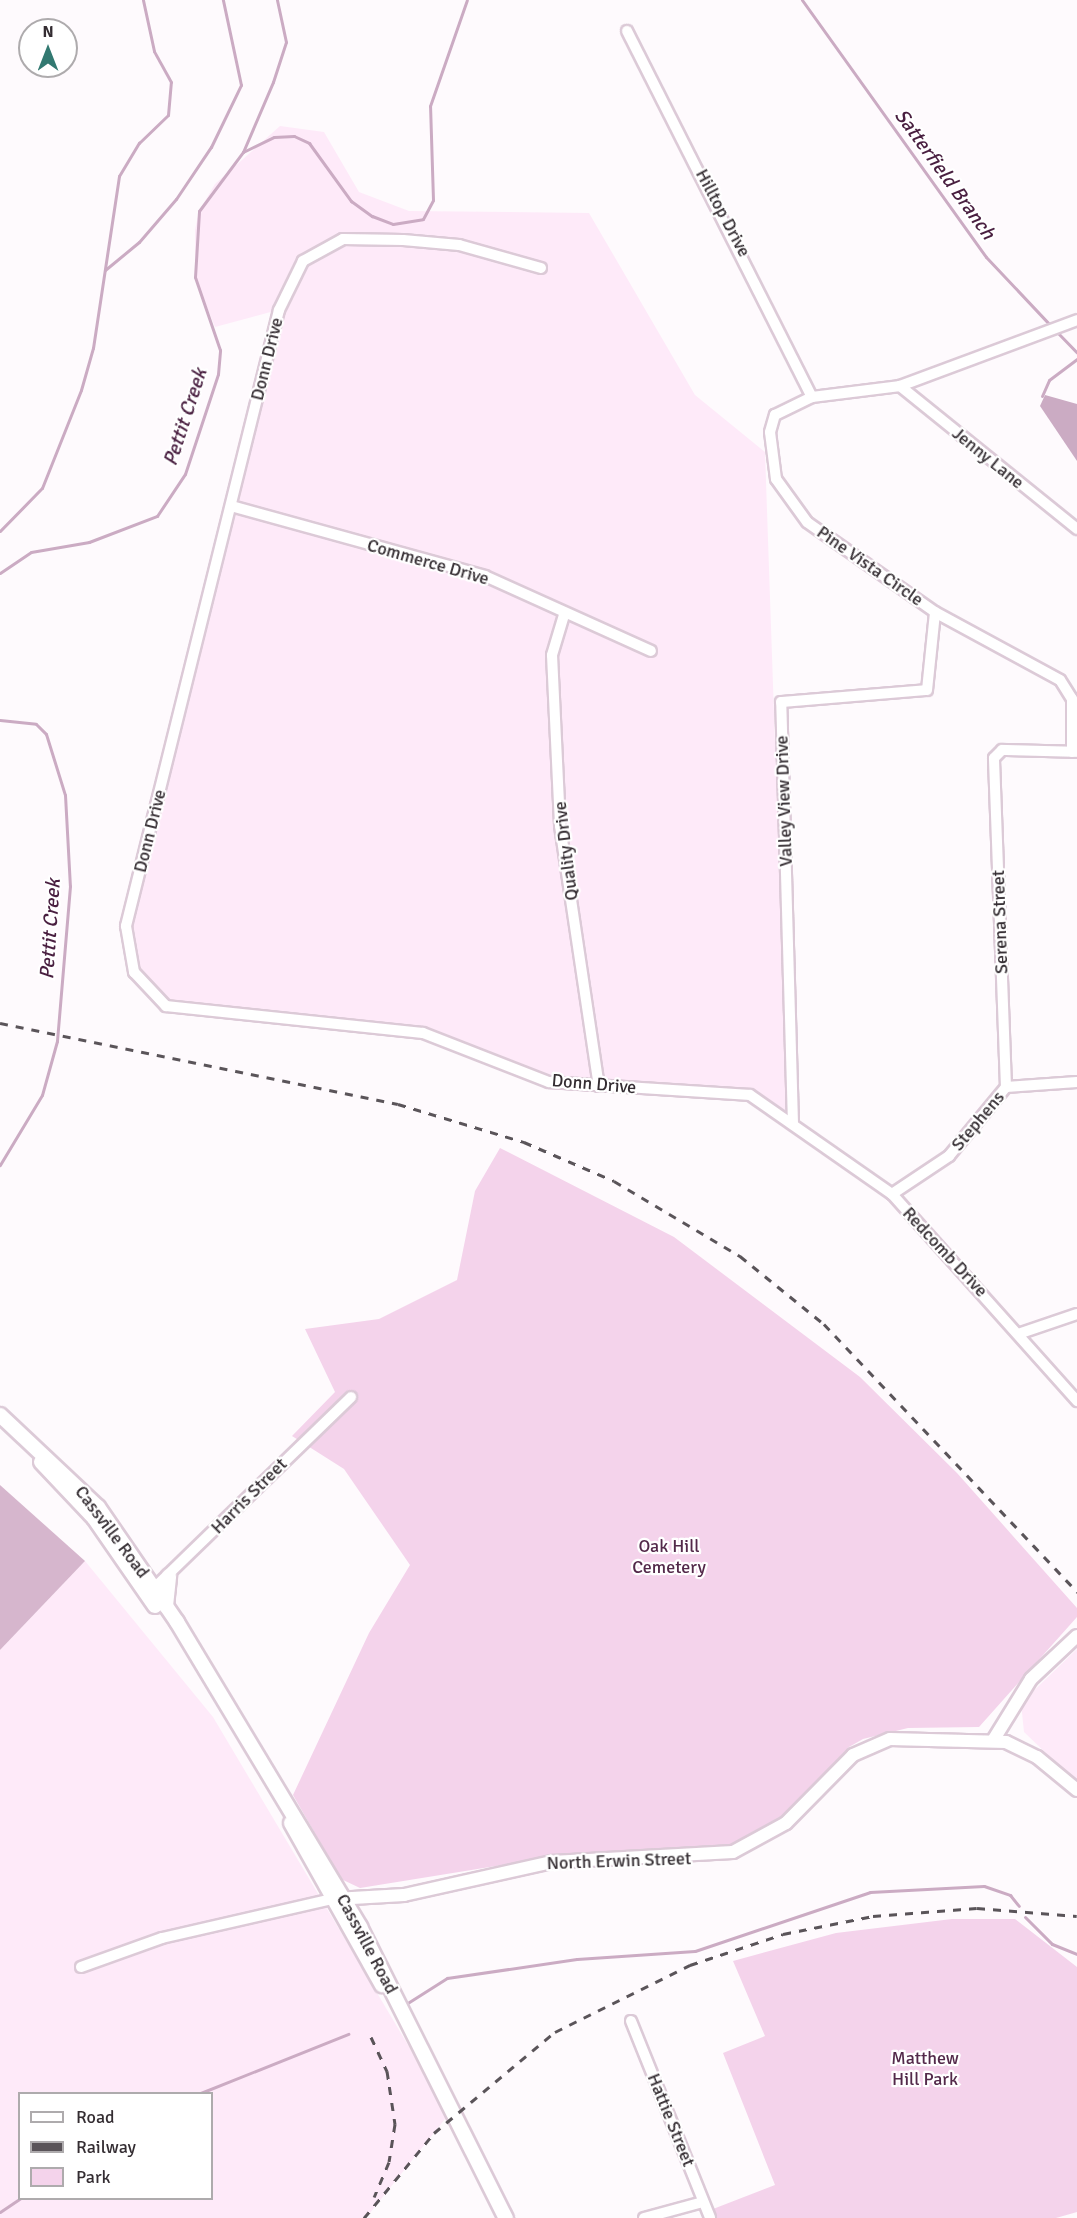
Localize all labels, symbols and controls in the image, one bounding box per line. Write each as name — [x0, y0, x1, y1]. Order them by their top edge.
north arrow — [18, 18, 78, 78]
text: N — [42, 22, 54, 42]
water label: Satterfield Branch — [890, 104, 1000, 244]
street label: Hilltop Drive — [691, 165, 755, 261]
street label: Donn Drive — [246, 315, 288, 403]
water label: Pettit Creek — [158, 365, 212, 469]
street label: Jenny Lane — [948, 423, 1028, 493]
street label: Pine Vista Circle — [813, 521, 927, 611]
street label: Commerce Drive — [365, 534, 491, 590]
street label: Valley View Drive — [771, 735, 797, 867]
street label: Donn Drive — [129, 787, 171, 875]
street label: Quality Drive — [549, 800, 583, 902]
street label: Serena Street — [987, 870, 1013, 974]
water label: Pettit Creek — [35, 878, 65, 980]
street label: Donn Drive — [551, 1070, 637, 1098]
street label: Stephens — [947, 1087, 1009, 1155]
street label: Redcomb Drive — [898, 1203, 992, 1301]
street label: Harris Street — [207, 1454, 291, 1538]
street label: Cassville Road — [70, 1482, 154, 1582]
park label: Oak Hill Cemetery — [632, 1536, 706, 1578]
street label: North Erwin Street — [546, 1848, 692, 1874]
street label: Cassville Road — [332, 1890, 402, 1998]
park label: Matthew Hill Park — [891, 2048, 959, 2090]
street label: Hattie Street — [643, 2070, 699, 2170]
legend — [18, 2092, 213, 2200]
text: Road — [76, 2106, 115, 2128]
text: Railway — [76, 2136, 136, 2158]
text: Park — [76, 2166, 111, 2188]

